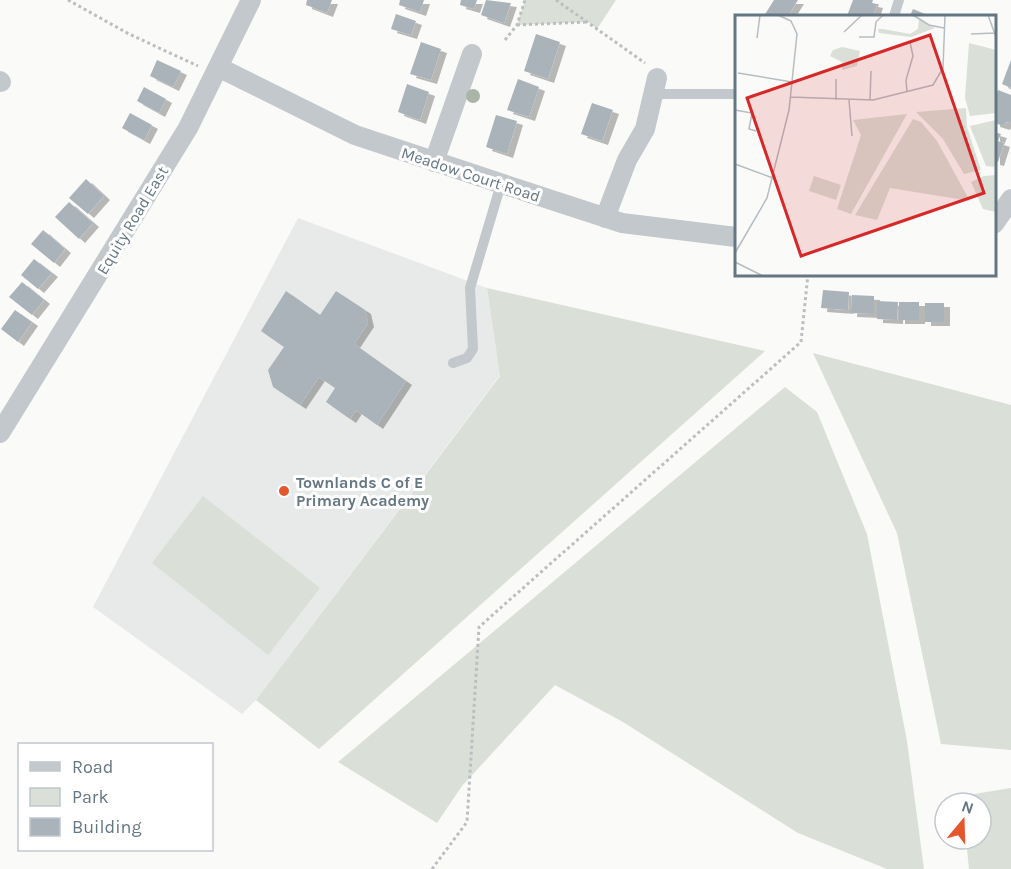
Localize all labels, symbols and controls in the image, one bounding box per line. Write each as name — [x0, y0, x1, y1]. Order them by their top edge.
inset map — [735, 15, 996, 276]
street label: Meadow Court Road — [399, 143, 543, 206]
street label: Equity Road East — [93, 163, 172, 278]
place label: Townlands C of E Primary Academy — [296, 473, 429, 510]
marker: Townlands C of E Primary Academy — [277, 484, 291, 498]
legend — [18, 743, 213, 851]
text: Road — [72, 756, 113, 778]
text: Park — [72, 786, 109, 808]
north arrow — [933, 791, 993, 851]
text: N — [959, 796, 976, 818]
text: Building — [72, 816, 142, 838]

